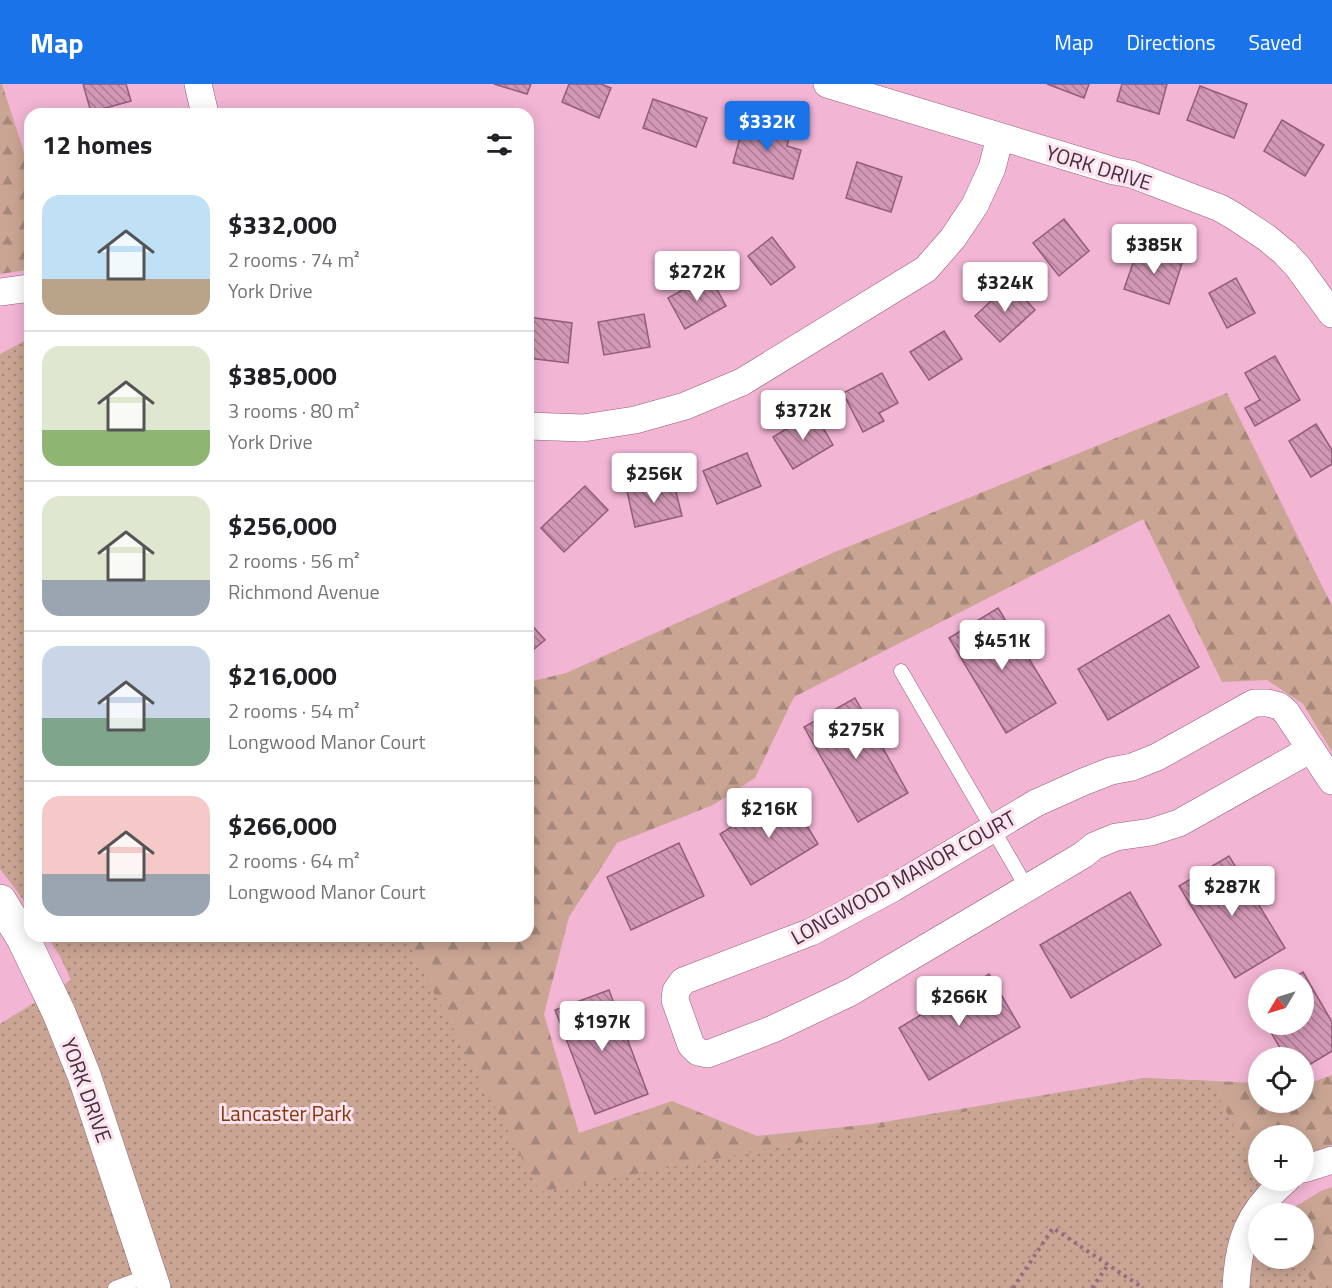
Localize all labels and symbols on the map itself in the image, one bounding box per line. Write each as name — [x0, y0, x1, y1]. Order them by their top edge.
pin: $332K — [725, 101, 809, 152]
street label: YORK DRIVE — [1042, 136, 1156, 198]
pin: $385K — [1112, 224, 1196, 275]
pin: $272K — [655, 251, 739, 302]
pin: $324K — [963, 262, 1047, 313]
pin: $372K — [761, 390, 845, 441]
pin: $256K — [612, 453, 696, 504]
pin: $451K — [960, 620, 1044, 671]
pin: $275K — [814, 709, 898, 760]
pin: $216K — [727, 788, 811, 839]
street label: LONGWOOD MANOR COURT — [784, 802, 1022, 952]
pin: $287K — [1190, 866, 1274, 917]
north arrow — [1248, 969, 1314, 1035]
pin: $266K — [917, 976, 1001, 1027]
pin: $197K — [560, 1001, 644, 1052]
street label: YORK DRIVE — [53, 1033, 121, 1147]
park label: Lancaster Park — [220, 1097, 352, 1129]

